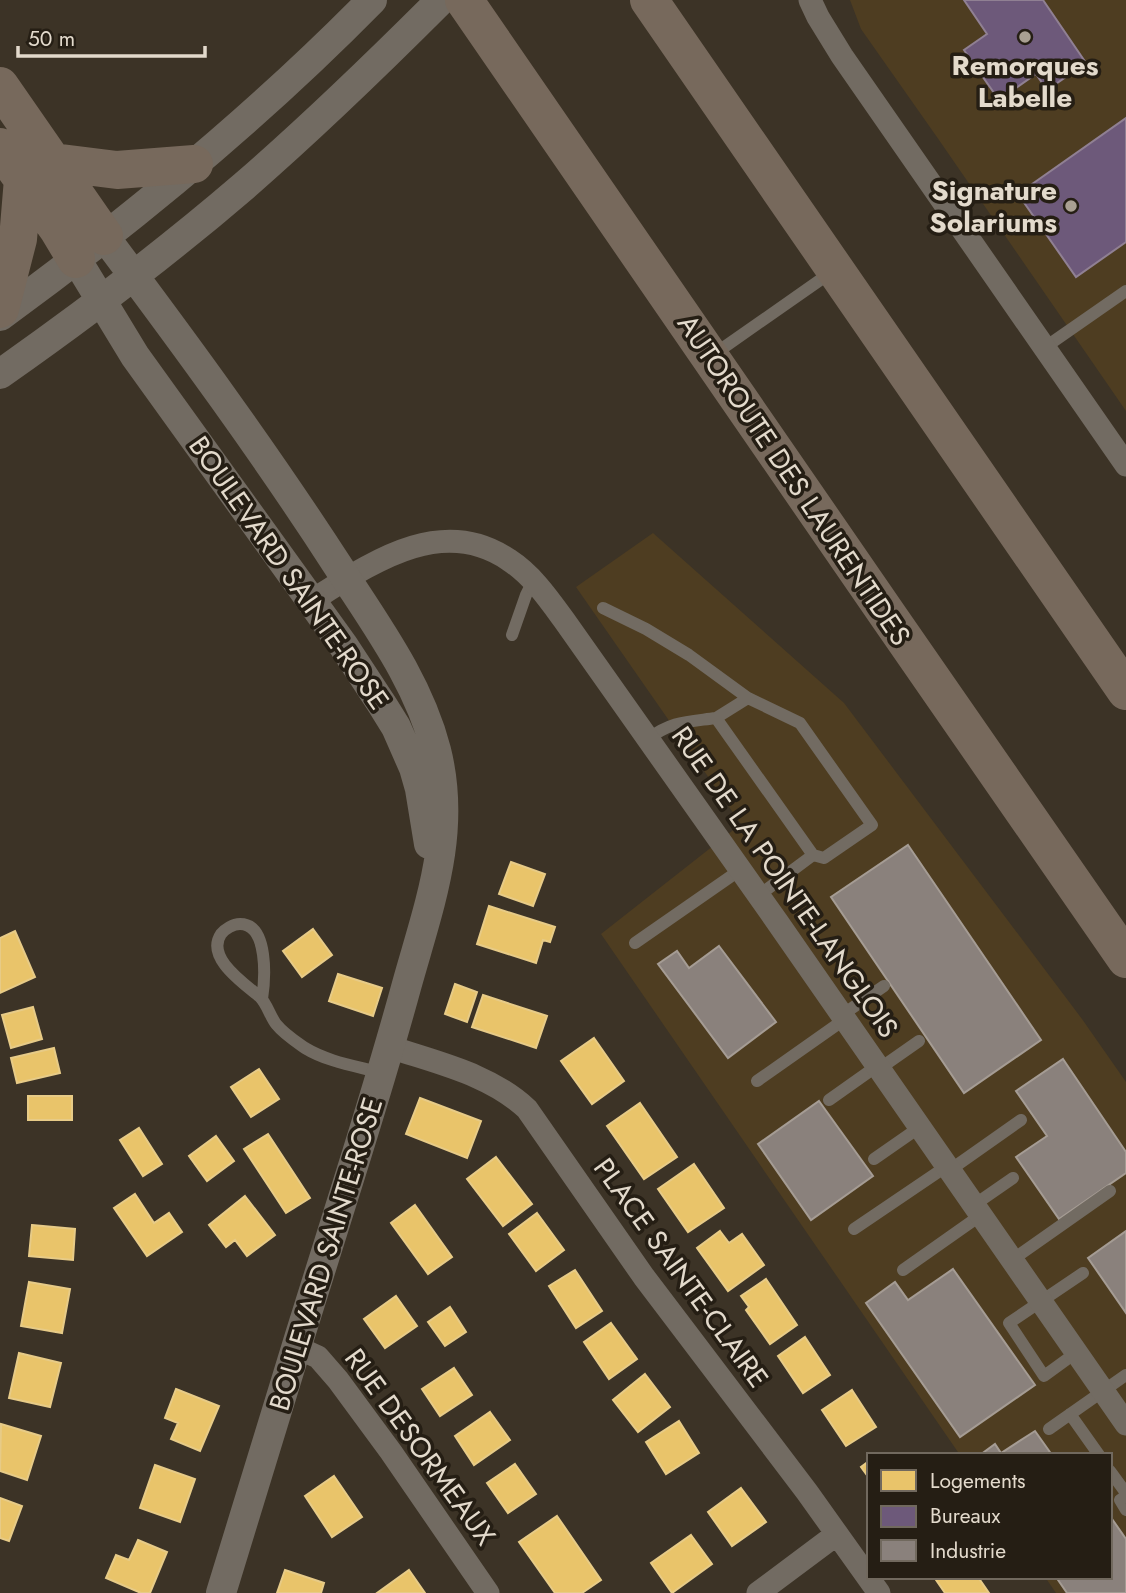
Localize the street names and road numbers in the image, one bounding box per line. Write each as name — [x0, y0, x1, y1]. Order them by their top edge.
street label: AUTOROUTE DES LAURENTIDES — [667, 306, 921, 654]
street label: BOULEVARD SAINTE-ROSE — [179, 428, 399, 718]
street label: RUE DE LA POINTE-LANGLOIS — [662, 718, 908, 1046]
street label: BOULEVARD SAINTE-ROSE — [259, 1092, 393, 1416]
street label: PLACE SAINTE-CLAIRE — [584, 1150, 778, 1396]
street label: RUE DESORMEAUX — [335, 1340, 506, 1554]

